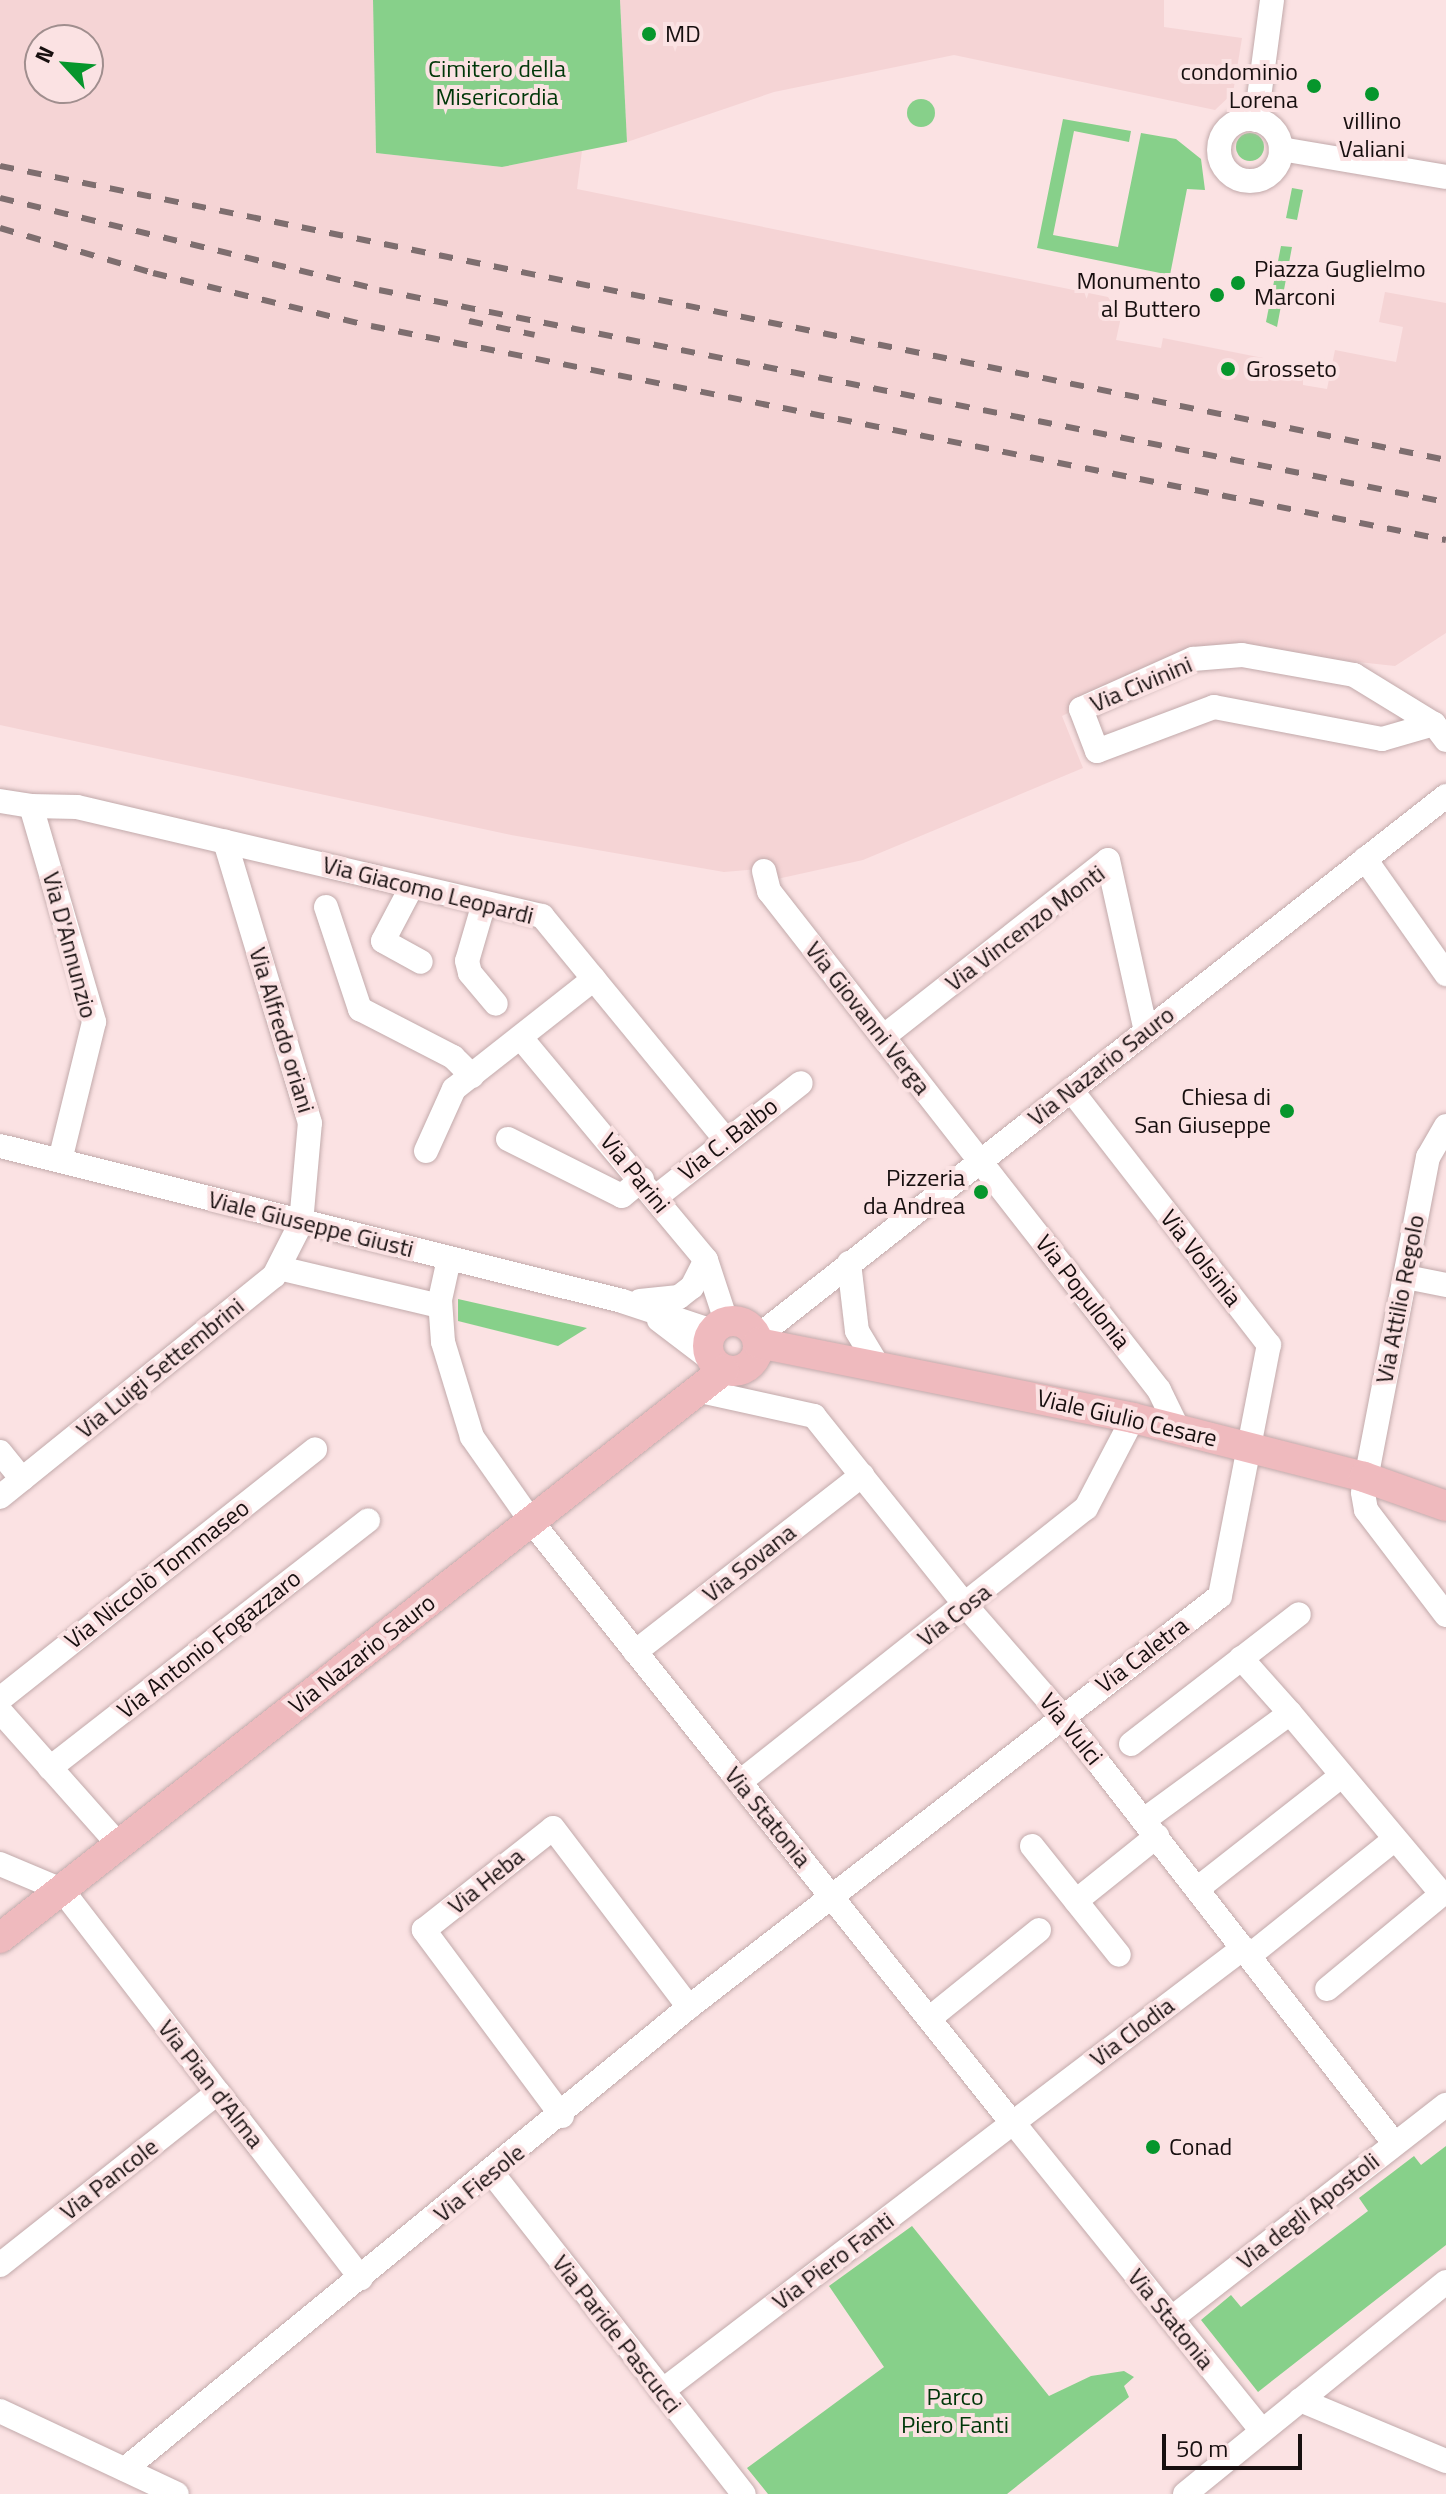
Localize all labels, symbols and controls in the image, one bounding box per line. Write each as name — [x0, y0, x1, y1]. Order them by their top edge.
place label: MD — [665, 20, 701, 48]
north arrow — [24, 24, 104, 104]
marker: MD — [640, 25, 658, 43]
text: N — [26, 40, 63, 69]
park label: Cimitero della Misericordia — [428, 55, 566, 111]
place label: condominio Lorena — [1181, 58, 1298, 114]
marker: condominio Lorena — [1305, 77, 1323, 95]
marker: villino Valiani — [1363, 85, 1381, 103]
place label: villino Valiani — [1339, 107, 1405, 163]
place label: Piazza Guglielmo Marconi — [1254, 255, 1426, 311]
place label: Monumento al Buttero — [1077, 267, 1201, 323]
marker: Piazza Guglielmo Marconi — [1229, 274, 1247, 292]
marker: Monumento al Buttero — [1208, 286, 1226, 304]
place label: Grosseto — [1246, 355, 1337, 383]
marker: Grosseto — [1217, 358, 1239, 380]
street label: Via Civinini — [1086, 650, 1196, 718]
street label: Via Giacomo Leopardi — [320, 850, 536, 930]
street label: Via Vincenzo Monti — [940, 859, 1110, 997]
street label: Via D'Annunzio — [37, 869, 103, 1021]
street label: Via Giovanni Verga — [799, 936, 937, 1100]
street label: Via Alfredo oriani — [243, 944, 321, 1116]
street label: Via Nazario Sauro — [1022, 1000, 1180, 1132]
place label: Chiesa di San Giuseppe — [1134, 1083, 1271, 1139]
street label: Via C. Balbo — [673, 1091, 783, 1187]
marker: Chiesa di San Giuseppe — [1278, 1102, 1296, 1120]
street label: Via Parini — [594, 1127, 676, 1219]
place label: Pizzeria da Andrea — [863, 1164, 965, 1220]
marker: Pizzeria da Andrea — [972, 1183, 990, 1201]
street label: Viale Giuseppe Giusti — [205, 1185, 417, 1263]
street label: Via Volsinia — [1154, 1204, 1248, 1312]
street label: Via Attilio Regolo — [1370, 1212, 1430, 1386]
street label: Via Populonia — [1029, 1229, 1137, 1355]
street label: Via Luigi Settembrini — [70, 1292, 250, 1444]
street label: Viale Giulio Cesare — [1034, 1383, 1220, 1453]
street label: Via Niccolò Tommaseo — [59, 1493, 255, 1655]
street label: Via Sovana — [697, 1518, 801, 1608]
street label: Via Antonio Fogazzaro — [112, 1563, 306, 1725]
street label: Via Cosa — [912, 1577, 996, 1653]
street label: Via Nazario Sauro — [283, 1588, 441, 1720]
street label: Via Caletra — [1090, 1611, 1194, 1699]
street label: Via Vulci — [1033, 1687, 1109, 1771]
street label: Via Statonia — [719, 1761, 817, 1873]
street label: Via Heba — [442, 1842, 530, 1920]
street label: Via Clodia — [1084, 1991, 1180, 2073]
street label: Via Pian d'Alma — [152, 2014, 270, 2154]
street label: Via Pancole — [54, 2132, 164, 2226]
place label: Conad — [1169, 2133, 1232, 2161]
street label: Via Fiesole — [428, 2138, 530, 2228]
marker: Conad — [1144, 2138, 1162, 2156]
street label: Via degli Apostoli — [1231, 2147, 1385, 2275]
street label: Via Piero Fanti — [767, 2206, 899, 2316]
street label: Via Paride Pascucci — [546, 2249, 688, 2419]
street label: Via Statonia — [1122, 2263, 1220, 2375]
park label: Parco Piero Fanti — [901, 2383, 1009, 2439]
scale bar — [1166, 2418, 1306, 2468]
text: 50 m — [1176, 2430, 1228, 2466]

